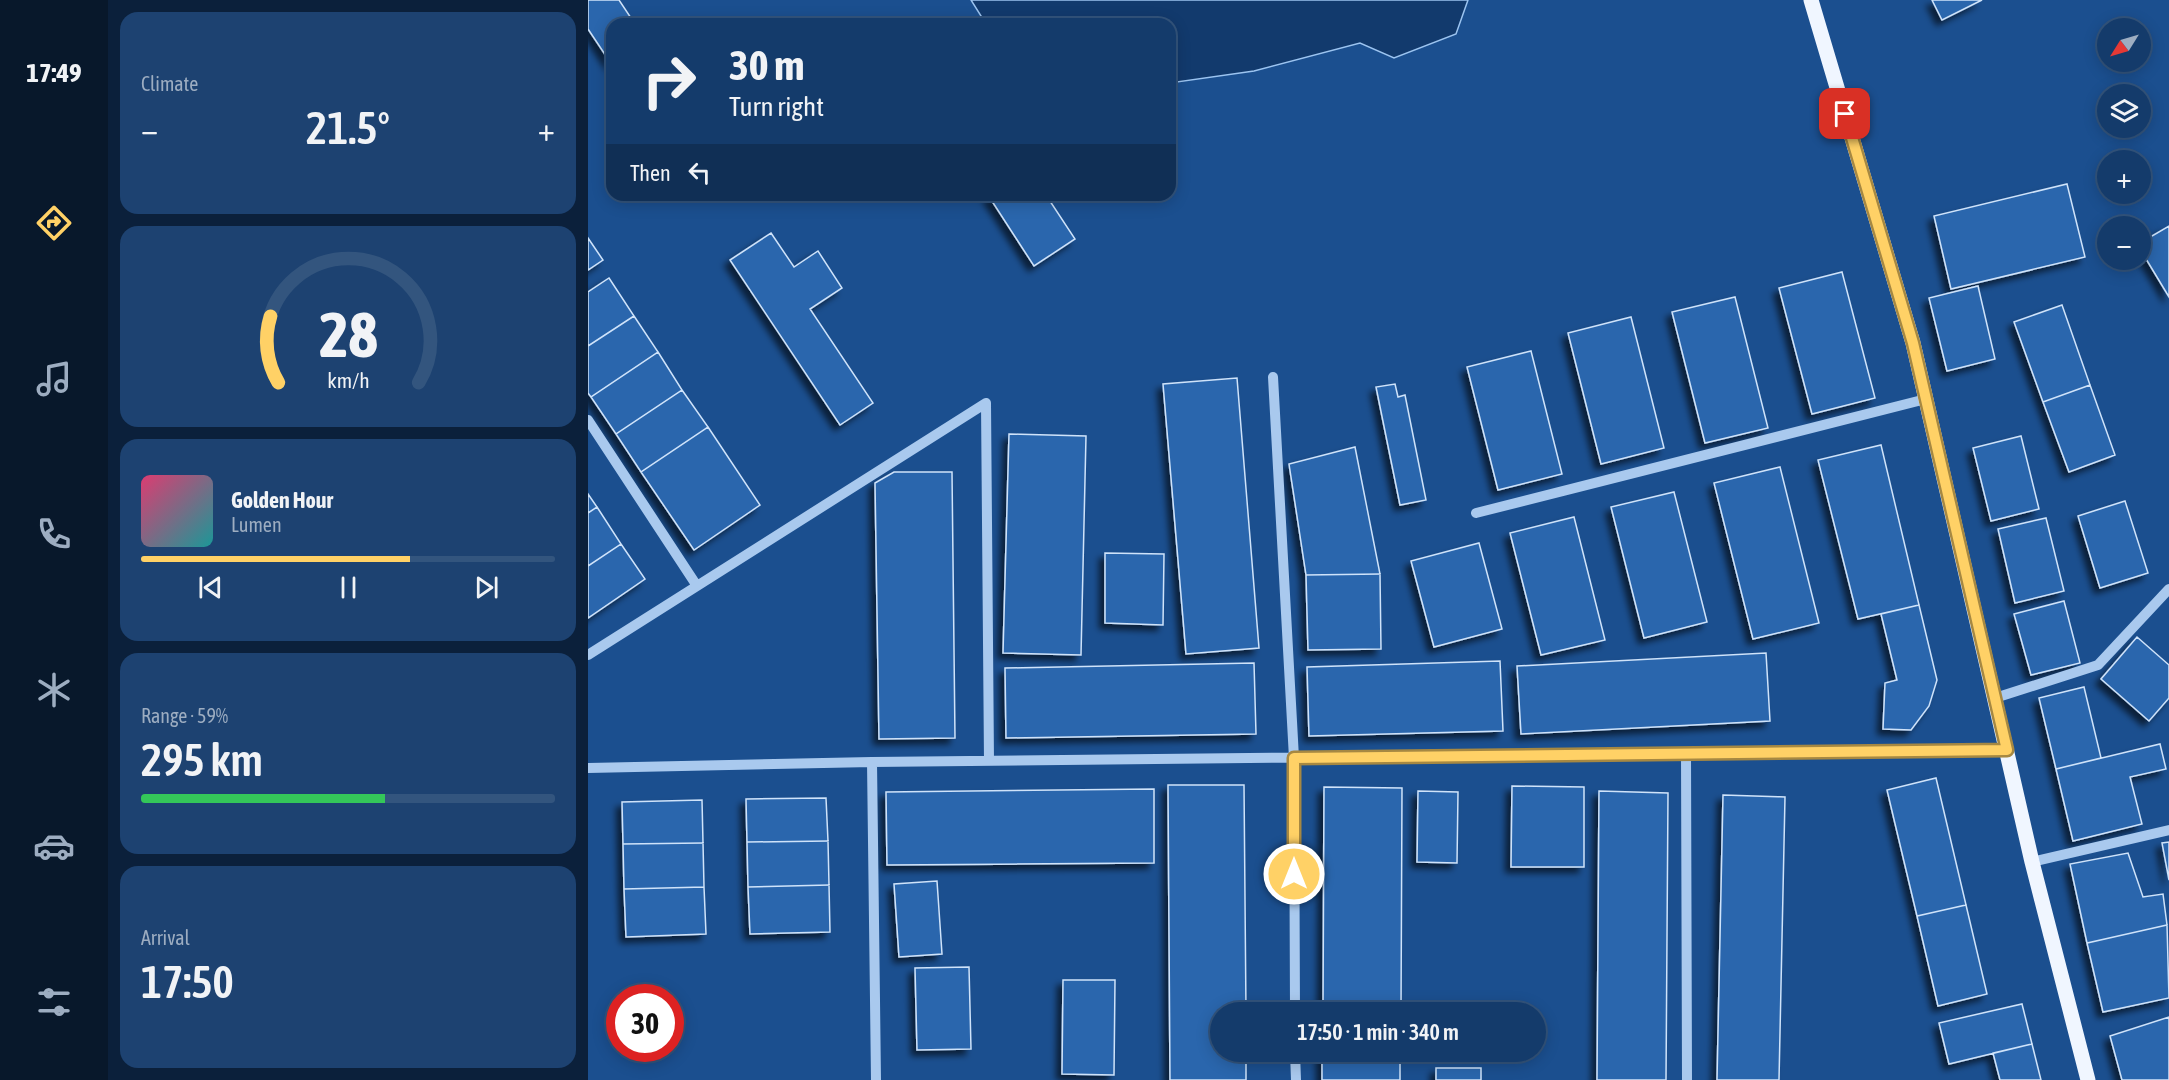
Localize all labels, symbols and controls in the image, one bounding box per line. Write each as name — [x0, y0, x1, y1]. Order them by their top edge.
north arrow — [2097, 18, 2151, 72]
map controls — [2097, 18, 2151, 270]
text: 30 m — [729, 41, 804, 89]
icon: right — [630, 42, 708, 120]
text: 17:49 — [26, 57, 82, 88]
text: Climate — [141, 72, 198, 95]
button: layers — [2097, 84, 2151, 138]
pin — [1819, 88, 1870, 139]
text: Turn right — [729, 91, 824, 122]
icon: arrive — [1828, 97, 1861, 130]
text: 21.5° — [306, 102, 390, 154]
text: − — [141, 110, 158, 148]
text: + — [538, 110, 555, 148]
button: + — [2097, 150, 2151, 204]
icon: left — [683, 156, 716, 189]
text: Then — [630, 160, 671, 186]
icon: directions — [33, 202, 75, 244]
button: − — [2097, 216, 2151, 270]
text: 28 — [319, 300, 377, 371]
icon: music — [33, 358, 75, 400]
text: km/h — [327, 369, 369, 394]
text: Golden Hour — [231, 487, 333, 513]
icon: phone — [33, 513, 75, 555]
text: Lumen — [231, 513, 282, 536]
icon: previous — [194, 571, 227, 604]
icon: pause — [332, 571, 365, 604]
icon: next — [470, 571, 503, 604]
icon: climate — [33, 669, 75, 711]
text: Range · 59% — [141, 704, 228, 727]
text: 295 km — [141, 734, 263, 786]
icon: car — [33, 825, 75, 867]
position arrow — [1262, 842, 1326, 906]
text: Arrival — [141, 926, 190, 949]
text: 17:50 — [141, 956, 234, 1008]
icon: filters — [33, 981, 75, 1023]
speed limit sign: 30 — [606, 984, 684, 1062]
text: 17:50 · 1 min · 340 m — [1297, 1019, 1459, 1045]

